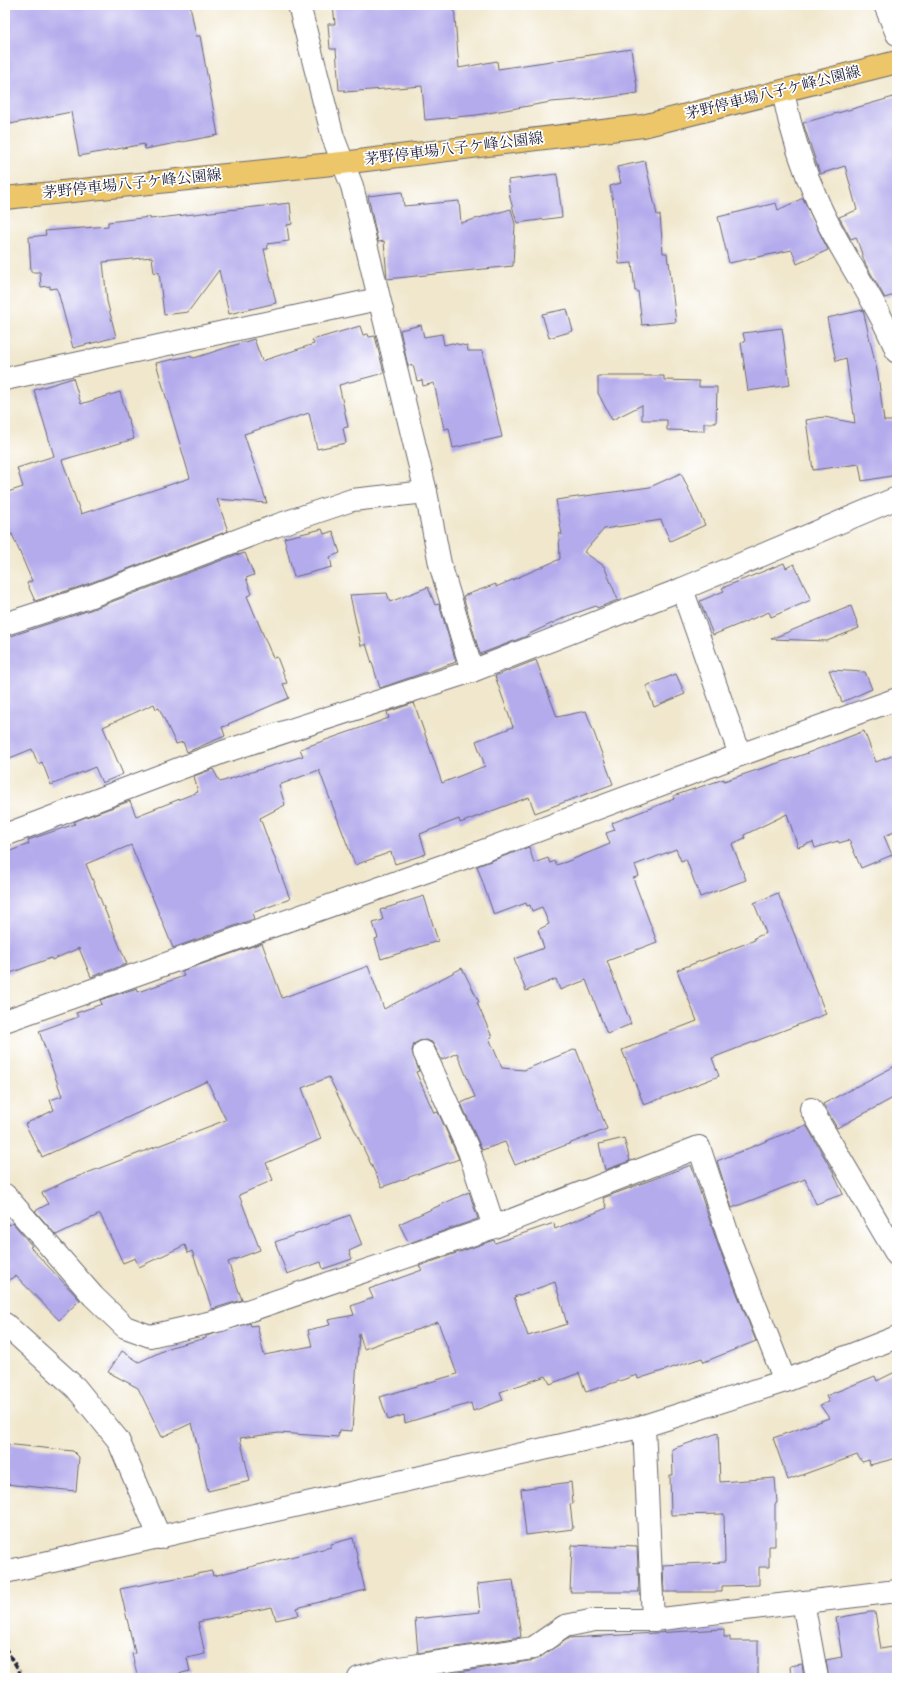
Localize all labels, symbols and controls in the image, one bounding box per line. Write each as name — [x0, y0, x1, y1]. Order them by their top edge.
street label: 茅野停車場八子ケ峰公園線 — [683, 62, 863, 124]
street label: 茅野停車場八子ケ峰公園線 — [364, 129, 544, 169]
street label: 茅野停車場八子ケ峰公園線 — [41, 165, 223, 203]

